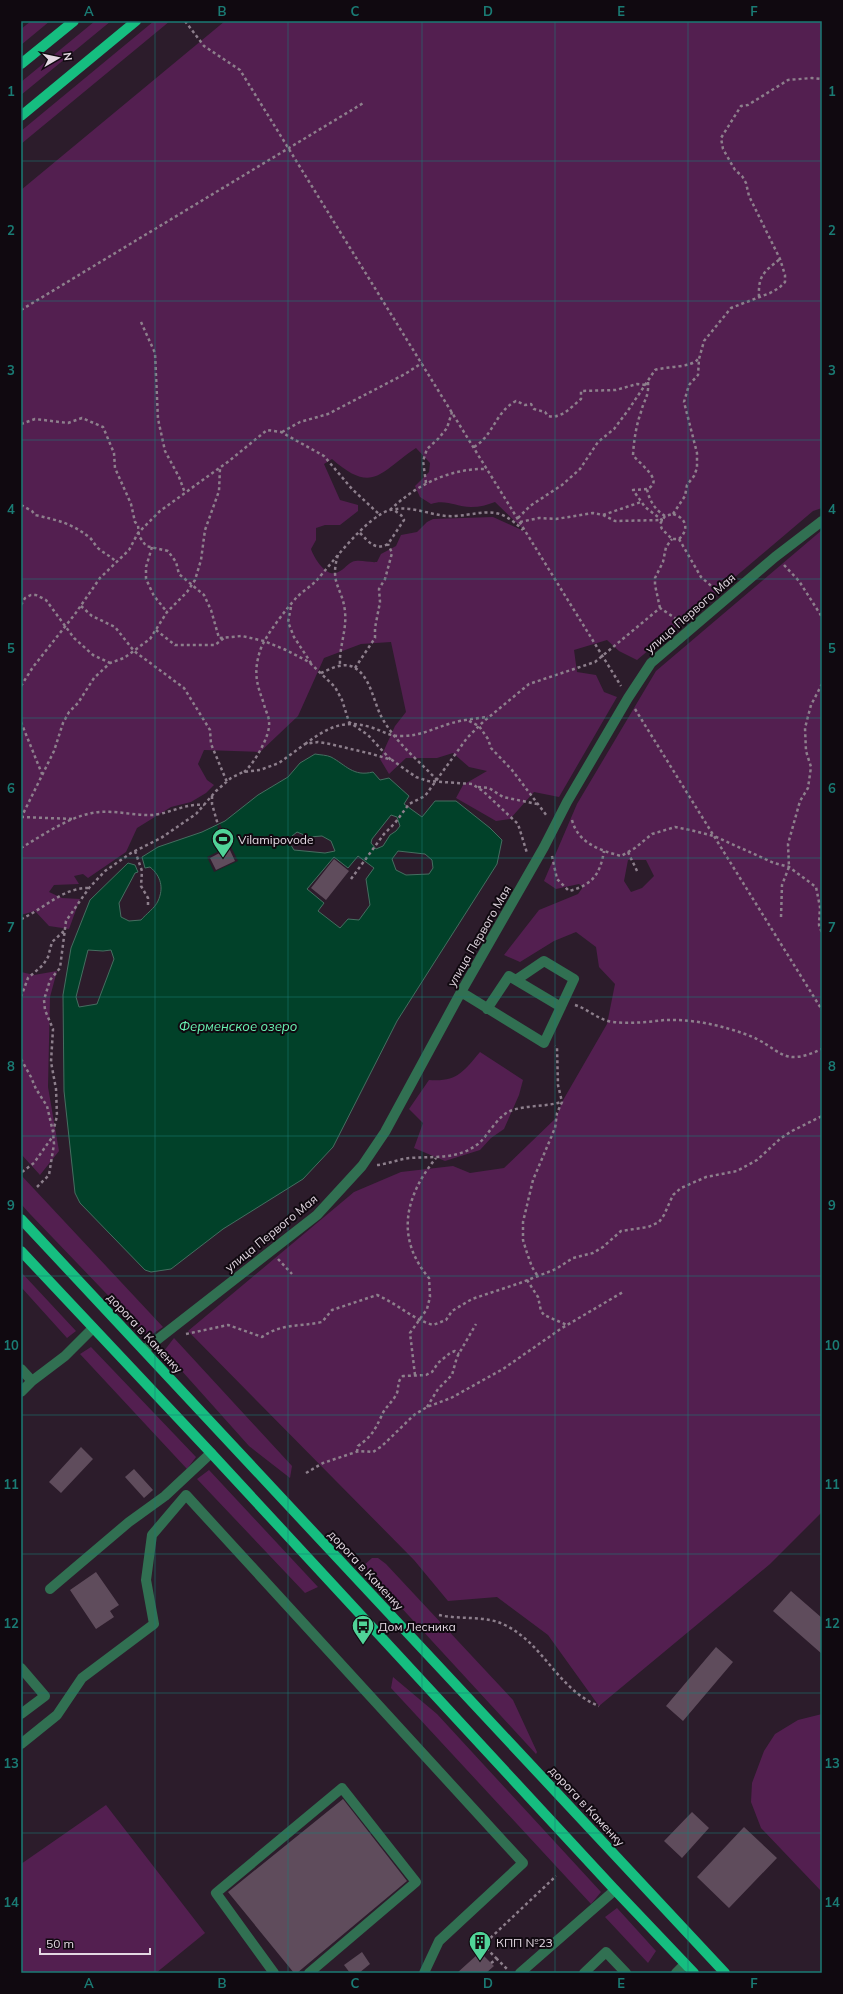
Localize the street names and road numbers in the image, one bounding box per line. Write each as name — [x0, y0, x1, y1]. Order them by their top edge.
street label: улица Первого Мая — [642, 570, 738, 656]
street label: улица Первого Мая — [444, 883, 514, 989]
street label: улица Первого Мая — [222, 1191, 320, 1275]
street label: дорога в Каменку — [104, 1290, 186, 1377]
street label: дорога в Каменку — [325, 1527, 407, 1614]
street label: дорога в Каменку — [546, 1763, 628, 1850]

